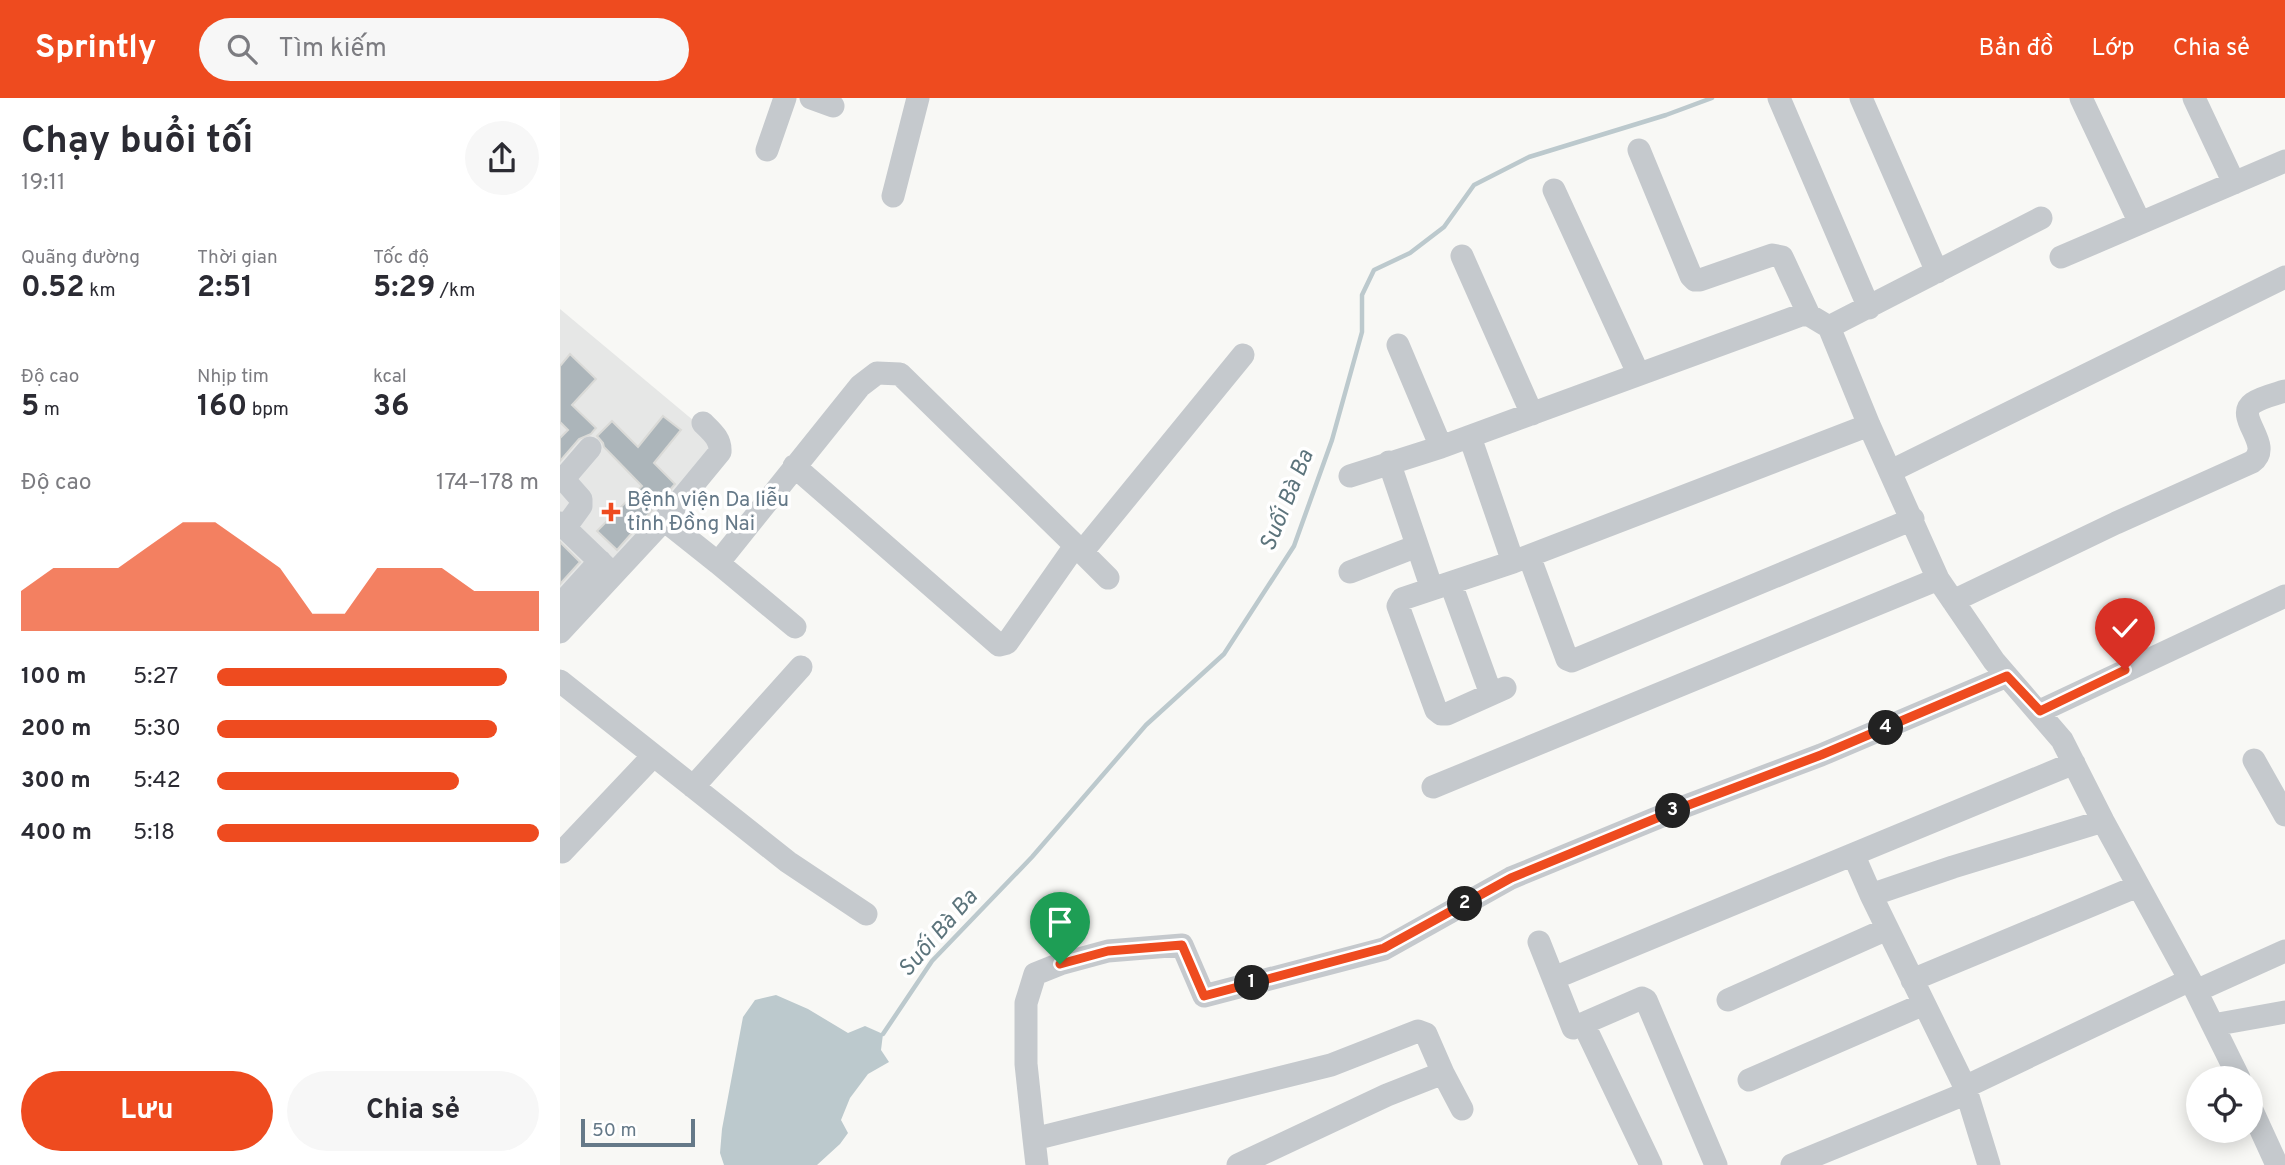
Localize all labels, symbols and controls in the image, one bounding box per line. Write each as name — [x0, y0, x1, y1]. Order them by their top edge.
search box — [199, 18, 689, 81]
text: Sprintly — [35, 28, 157, 70]
icon: search — [223, 30, 261, 68]
text: Tìm kiếm — [279, 33, 387, 66]
text: Bản đồ — [1979, 34, 2054, 64]
text: Lớp — [2092, 34, 2135, 64]
text: Chia sẻ — [2173, 34, 2250, 64]
text: Chạy buổi tối — [21, 118, 253, 167]
button: share — [465, 121, 539, 195]
text: 19:11 — [21, 169, 66, 198]
text: Quãng đường — [21, 246, 140, 270]
text: Thời gian — [197, 246, 278, 270]
text: Tốc độ — [373, 246, 429, 270]
text: 0.52 — [21, 270, 85, 307]
text: 2:51 — [197, 270, 253, 307]
text: 5:29 — [373, 270, 435, 307]
text: km — [85, 279, 115, 303]
text: /km — [435, 279, 475, 303]
text: Độ cao — [21, 365, 79, 389]
text: Nhịp tim — [197, 365, 269, 389]
text: kcal — [373, 365, 407, 389]
text: 5 — [21, 389, 39, 426]
text: 160 — [197, 389, 247, 426]
text: 36 — [373, 389, 409, 426]
text: m — [39, 398, 60, 422]
text: bpm — [247, 398, 289, 422]
water label: Suối Bà Ba — [1254, 446, 1322, 556]
text: Độ cao — [21, 469, 92, 498]
text: 174–178 m — [436, 469, 539, 498]
place label: Bệnh viện Da liễu tỉnh Đồng Nai — [627, 486, 789, 538]
marker: Bệnh viện Da liễu tỉnh Đồng Nai — [601, 502, 621, 522]
pin — [2095, 598, 2155, 670]
icon: check — [2106, 609, 2144, 647]
text: 100 m — [21, 663, 86, 692]
text: 5:27 — [133, 663, 178, 692]
pin: 4 — [1868, 710, 1904, 746]
text: 200 m — [21, 715, 91, 744]
text: 5:30 — [133, 715, 181, 744]
text: 4 — [1879, 715, 1892, 739]
text: 300 m — [21, 767, 91, 796]
text: 5:42 — [133, 767, 181, 796]
pin: 3 — [1656, 794, 1690, 828]
text: 3 — [1667, 798, 1678, 822]
text: 400 m — [21, 819, 92, 848]
text: 5:18 — [133, 819, 175, 848]
water label: Suối Bà Ba — [892, 883, 985, 984]
pin: 2 — [1448, 886, 1482, 922]
text: 2 — [1459, 891, 1470, 915]
pin — [1030, 892, 1090, 964]
icon: arrive — [1041, 903, 1079, 941]
pin: 1 — [1234, 966, 1270, 1001]
text: 1 — [1248, 970, 1255, 994]
map controls — [2186, 1066, 2263, 1143]
button: locate — [2186, 1066, 2263, 1143]
button: Lưu — [21, 1071, 273, 1151]
button: Chia sẻ — [287, 1071, 539, 1151]
scale bar — [581, 1116, 695, 1148]
text: 50 m — [592, 1119, 637, 1143]

